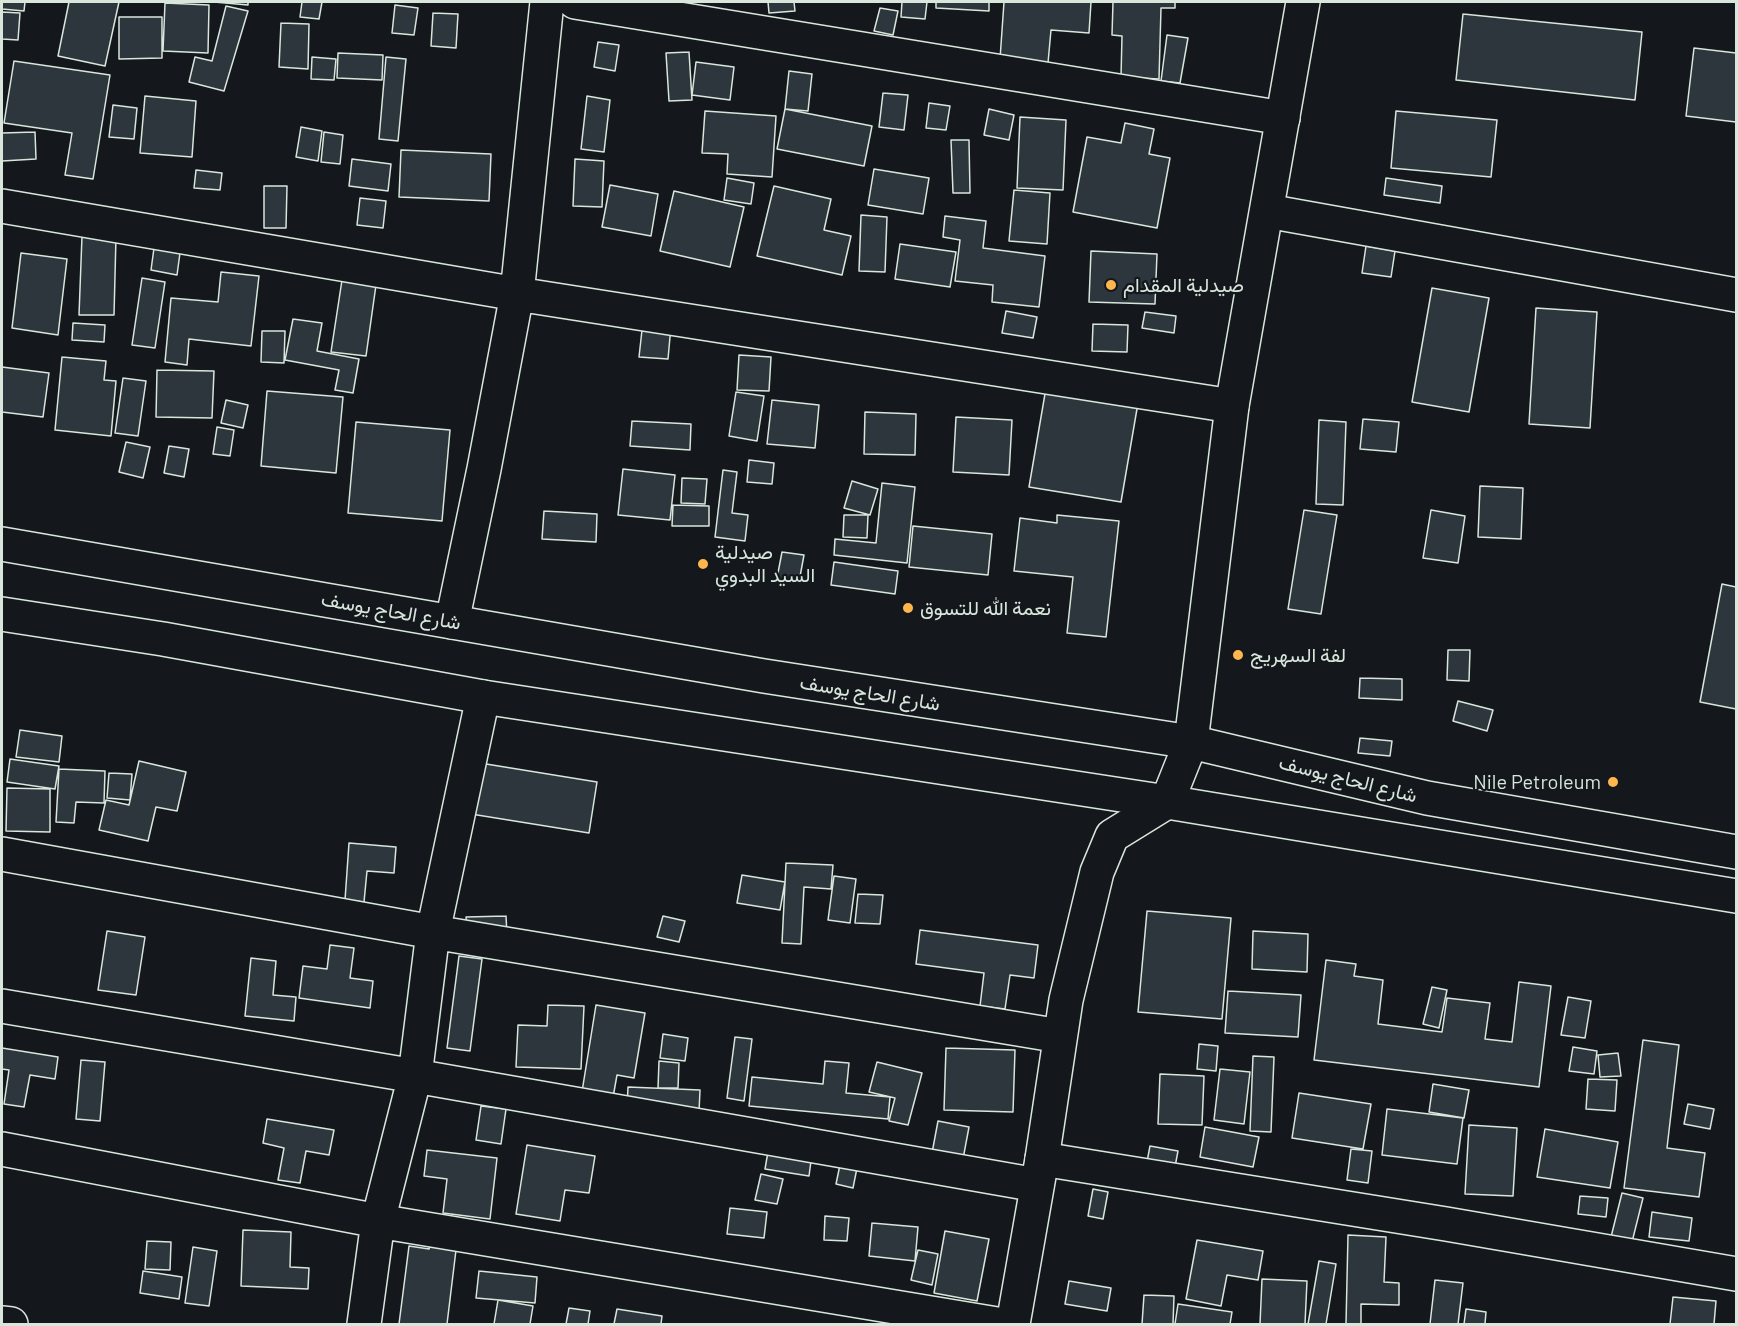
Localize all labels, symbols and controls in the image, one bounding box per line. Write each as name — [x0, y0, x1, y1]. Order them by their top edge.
place label: صيدلية المقدام — [1123, 273, 1244, 297]
marker: صيدلية المقدام — [1104, 278, 1118, 292]
place label: صيدلية السيد البدوي — [715, 540, 815, 587]
marker: صيدلية السيد البدوي — [696, 557, 710, 571]
street label: شارع الحاج يوسف — [319, 587, 463, 635]
place label: نعمة الله للتسوق — [920, 596, 1051, 620]
marker: نعمة الله للتسوق — [901, 601, 915, 615]
place label: لفة السهريج — [1250, 643, 1346, 667]
marker: لفة السهريج — [1231, 648, 1245, 662]
street label: شارع الحاج يوسف — [798, 670, 942, 716]
street label: شارع الحاج يوسف — [1276, 750, 1420, 808]
place label: Nile Petroleum — [1473, 770, 1601, 794]
marker: Nile Petroleum — [1606, 775, 1620, 789]

